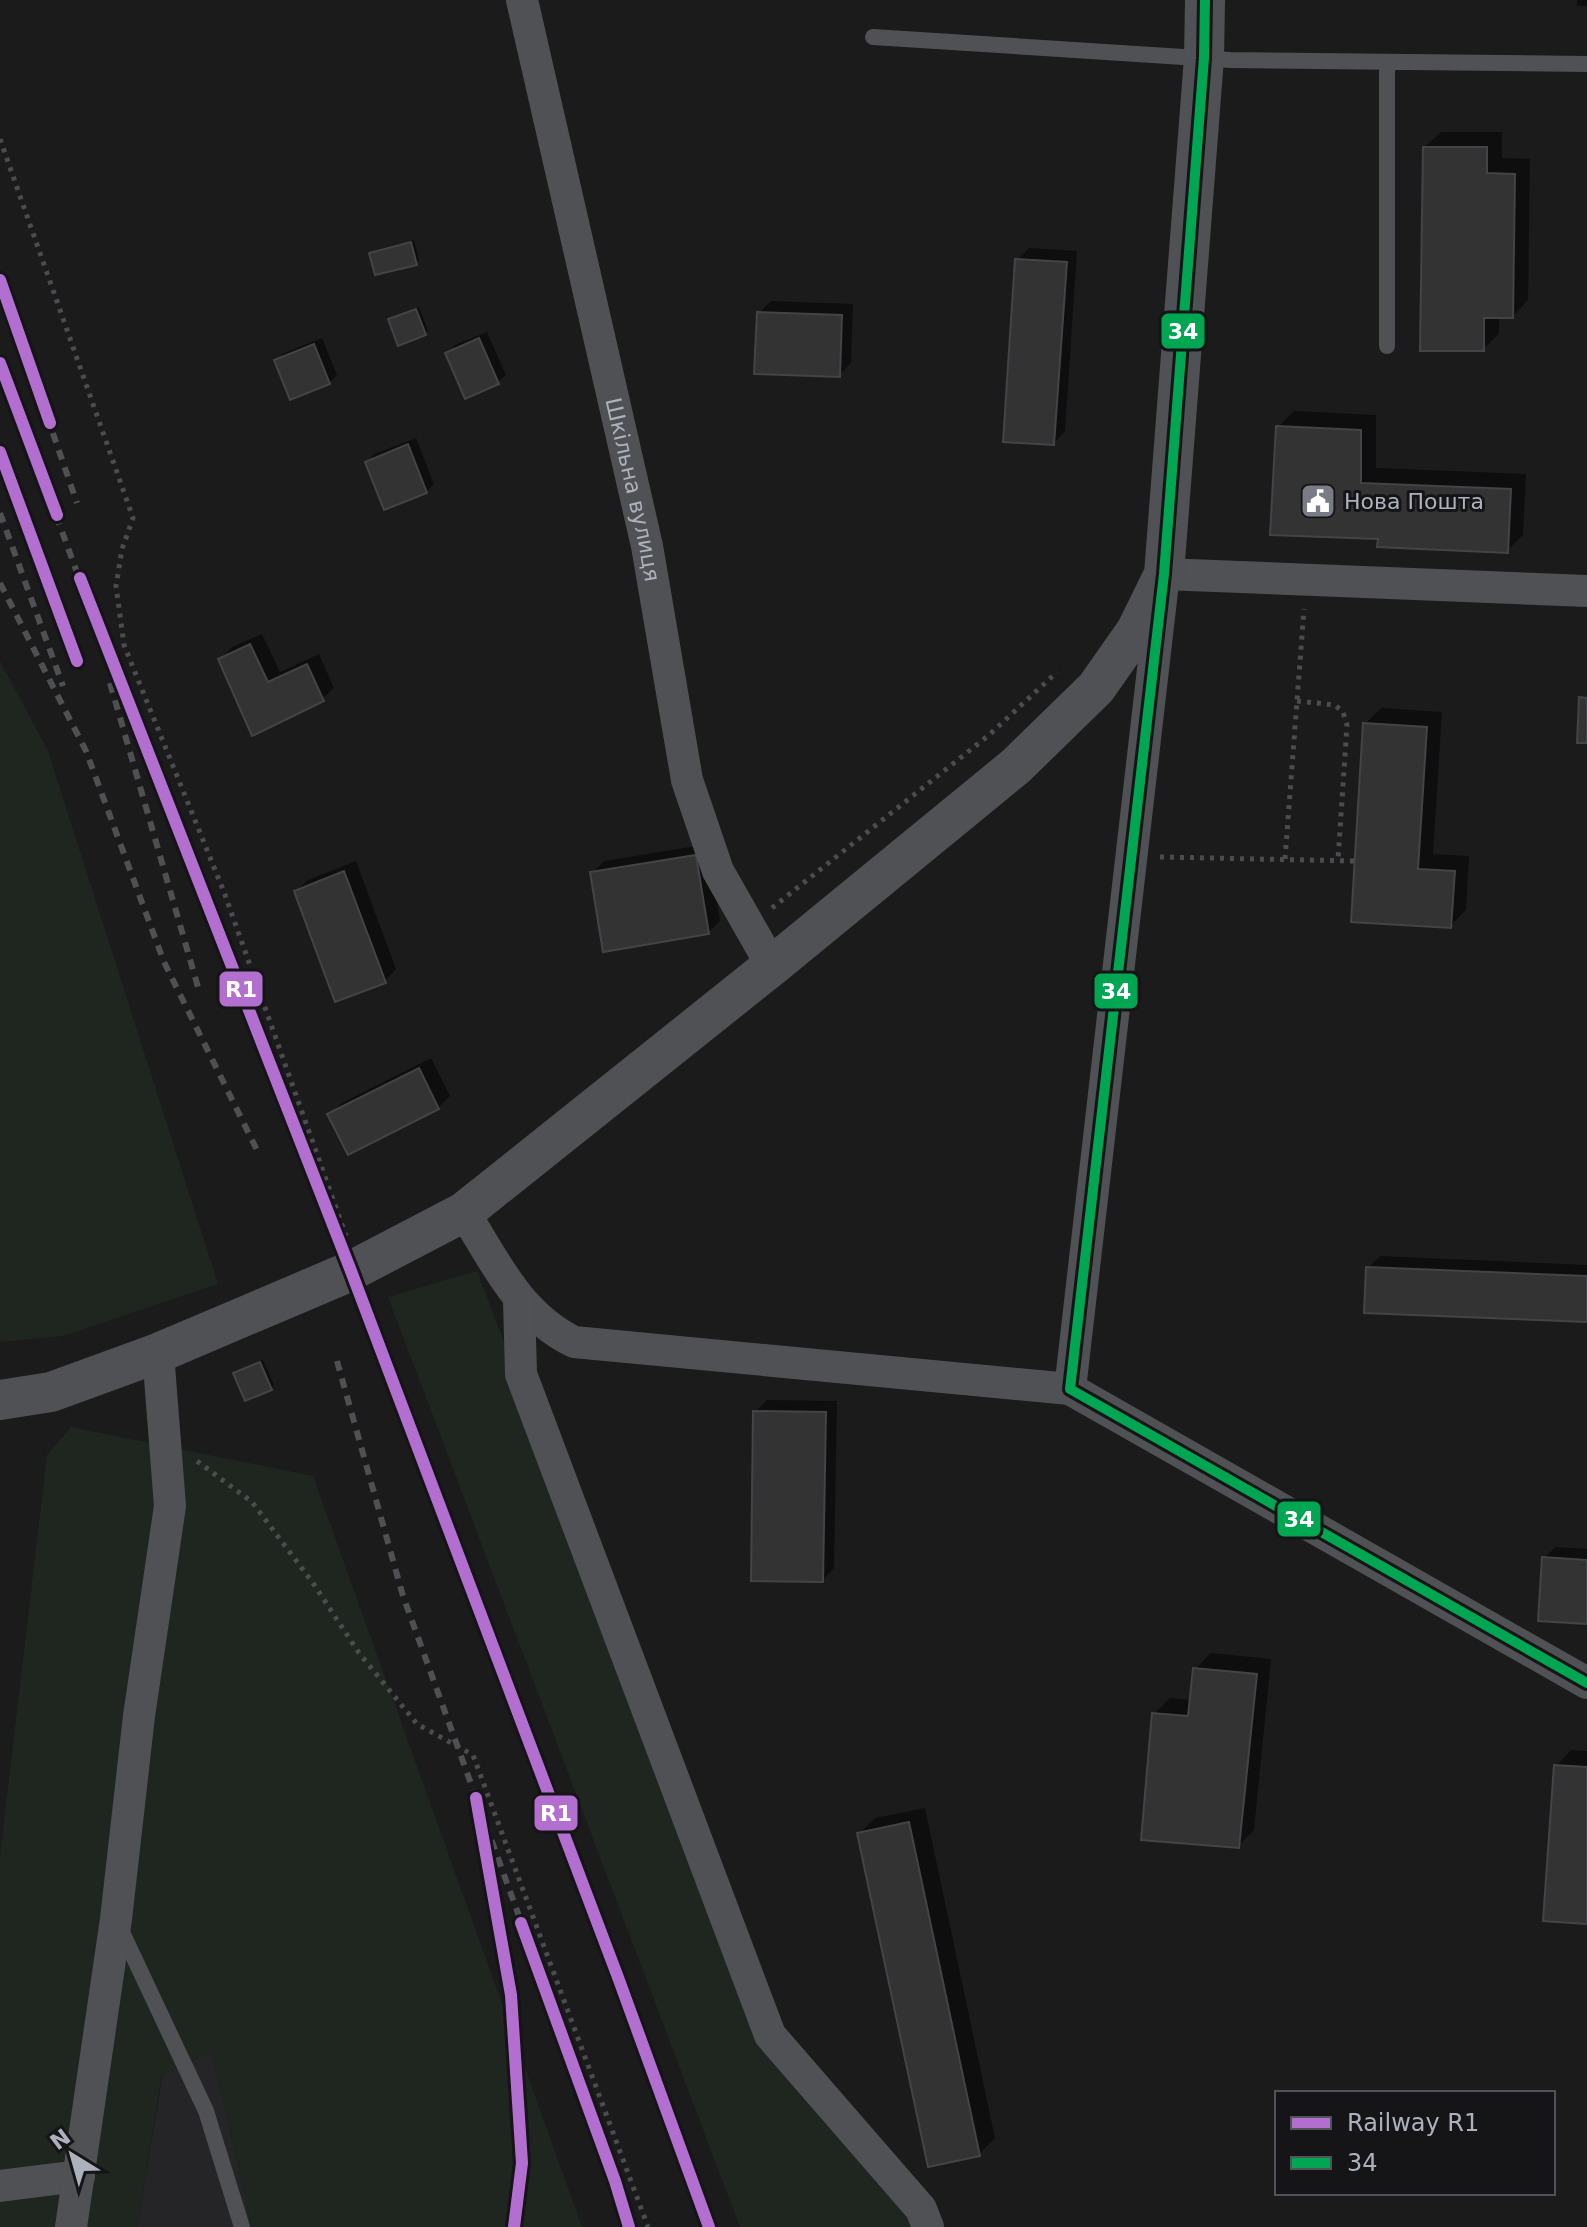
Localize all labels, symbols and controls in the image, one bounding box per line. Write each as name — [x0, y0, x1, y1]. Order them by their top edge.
line badge: 34 — [1160, 312, 1206, 350]
text: 34 — [1168, 319, 1198, 344]
street label: Шкільна вулиця — [601, 395, 665, 583]
public building icon: Нова Пошта — [1299, 482, 1337, 520]
place label: Нова Пошта — [1344, 489, 1484, 514]
line badge: R1 — [218, 970, 264, 1008]
line badge: 34 — [1093, 972, 1139, 1010]
text: R1 — [225, 977, 257, 1002]
text: 34 — [1101, 979, 1131, 1004]
line badge: 34 — [1276, 1500, 1322, 1538]
text: 34 — [1284, 1507, 1314, 1532]
line badge: R1 — [533, 1794, 579, 1832]
text: R1 — [540, 1801, 572, 1826]
legend — [1275, 2091, 1555, 2195]
text: Railway R1 — [1347, 2109, 1479, 2137]
north arrow — [32, 2115, 112, 2195]
text: N — [45, 2124, 75, 2155]
text: 34 — [1347, 2149, 1378, 2177]

